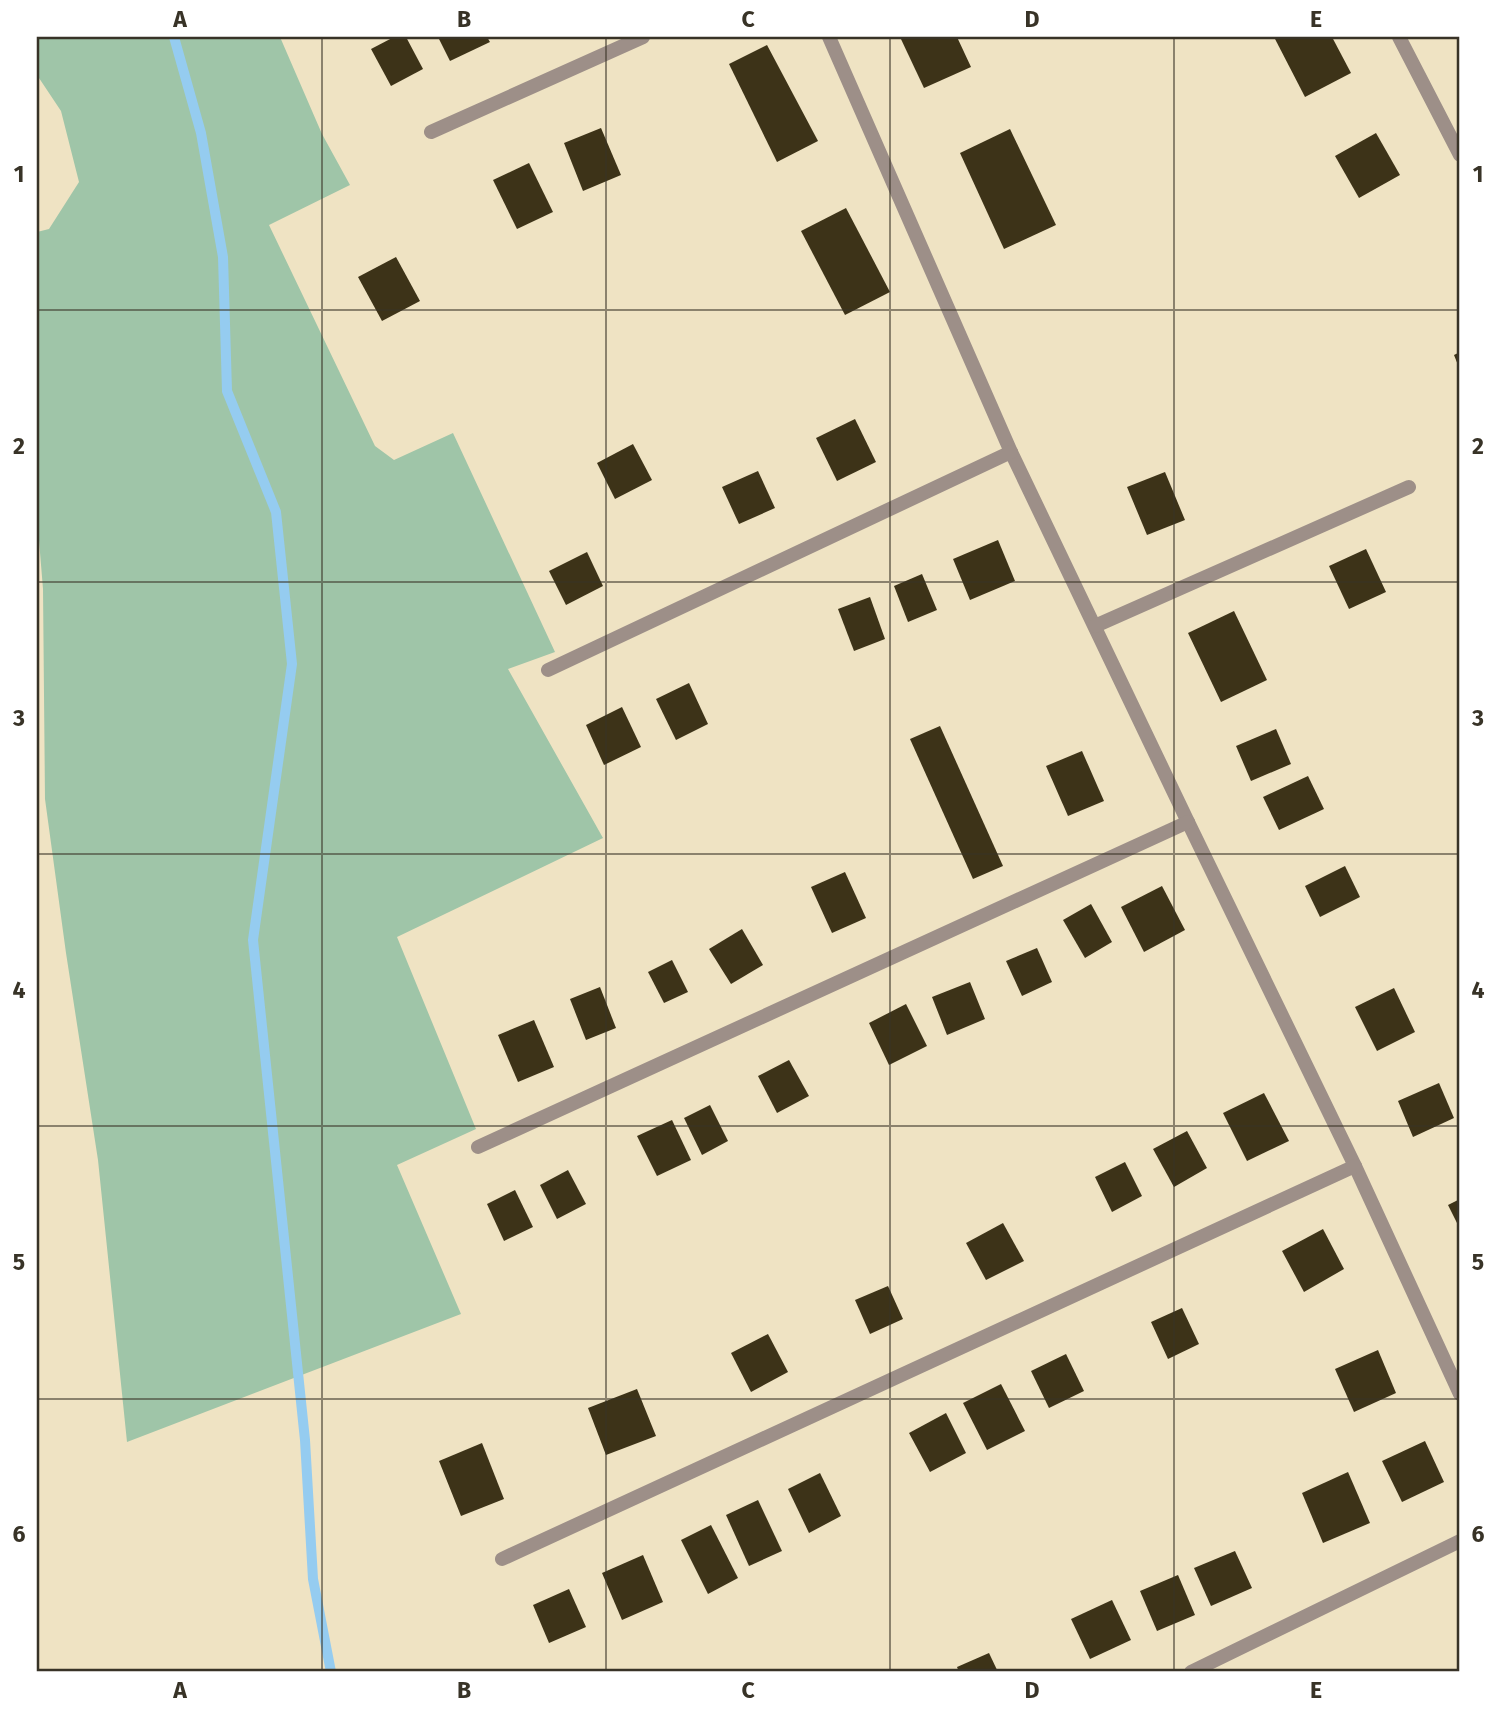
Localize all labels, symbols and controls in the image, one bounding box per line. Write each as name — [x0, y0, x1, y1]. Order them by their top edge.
text: A — [172, 5, 187, 33]
text: B — [457, 5, 471, 33]
text: C — [741, 5, 755, 33]
text: D — [1025, 5, 1040, 33]
text: E — [1310, 5, 1322, 33]
text: 1 — [14, 160, 24, 188]
text: 1 — [1473, 160, 1483, 188]
text: 2 — [13, 432, 25, 460]
text: 2 — [1472, 432, 1484, 460]
text: 3 — [12, 704, 25, 732]
text: 3 — [1471, 704, 1484, 732]
text: 4 — [13, 976, 26, 1004]
text: 4 — [1472, 976, 1485, 1004]
text: 5 — [13, 1248, 25, 1276]
text: 5 — [1472, 1248, 1484, 1276]
text: 6 — [13, 1520, 26, 1548]
text: 6 — [1472, 1520, 1485, 1548]
text: A — [172, 1676, 187, 1704]
text: B — [457, 1676, 471, 1704]
text: C — [741, 1676, 755, 1704]
text: D — [1025, 1676, 1040, 1704]
text: E — [1310, 1676, 1322, 1704]

